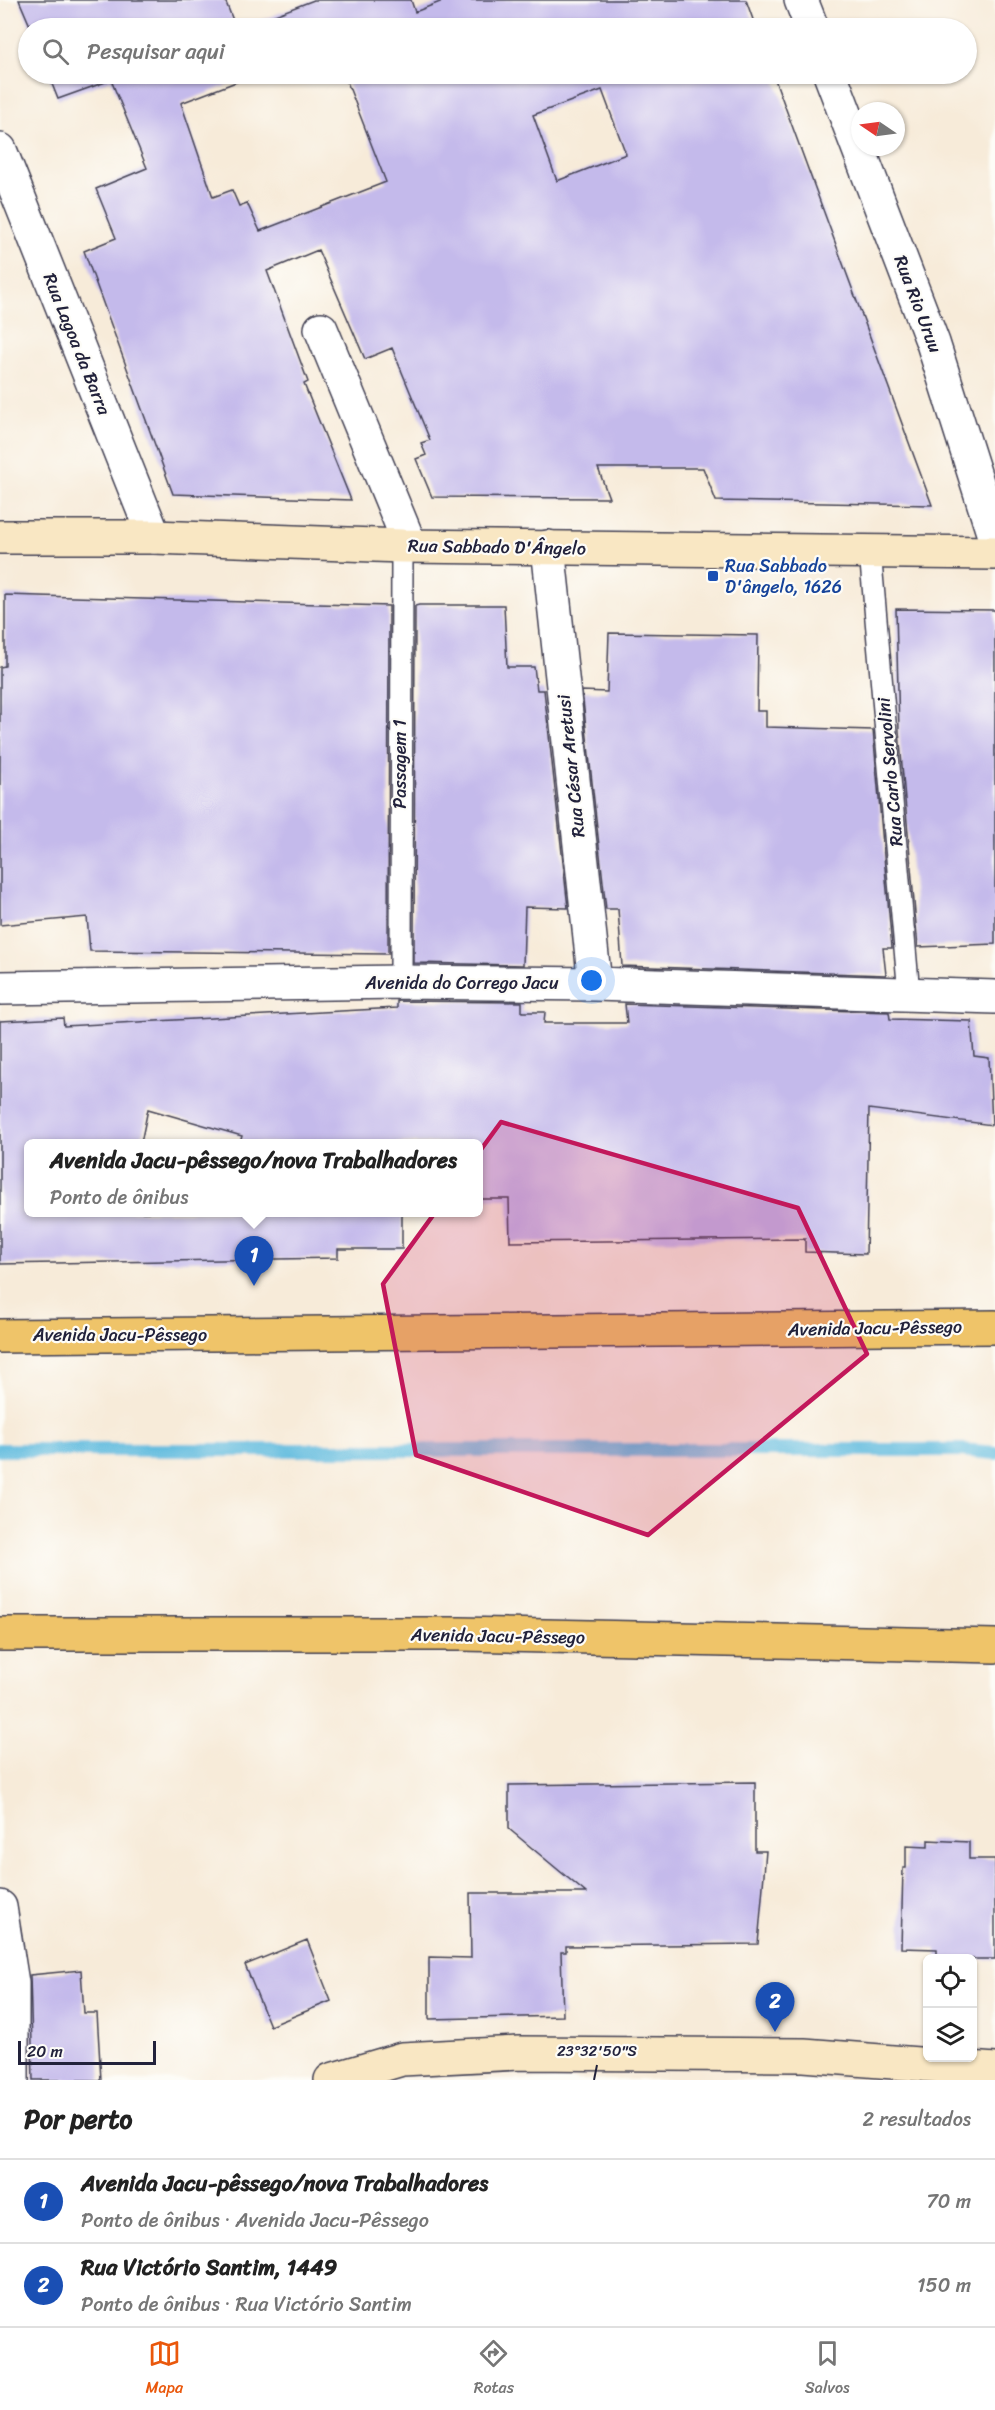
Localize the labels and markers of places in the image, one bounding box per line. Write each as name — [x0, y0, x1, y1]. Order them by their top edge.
place label: Rua Sabbado D'ângelo, 1626 — [725, 550, 842, 603]
marker: Rua Sabbado D'ângelo, 1626 — [706, 569, 720, 583]
pin: 1 — [234, 1236, 274, 1286]
pin: 2 — [756, 1982, 794, 2032]

